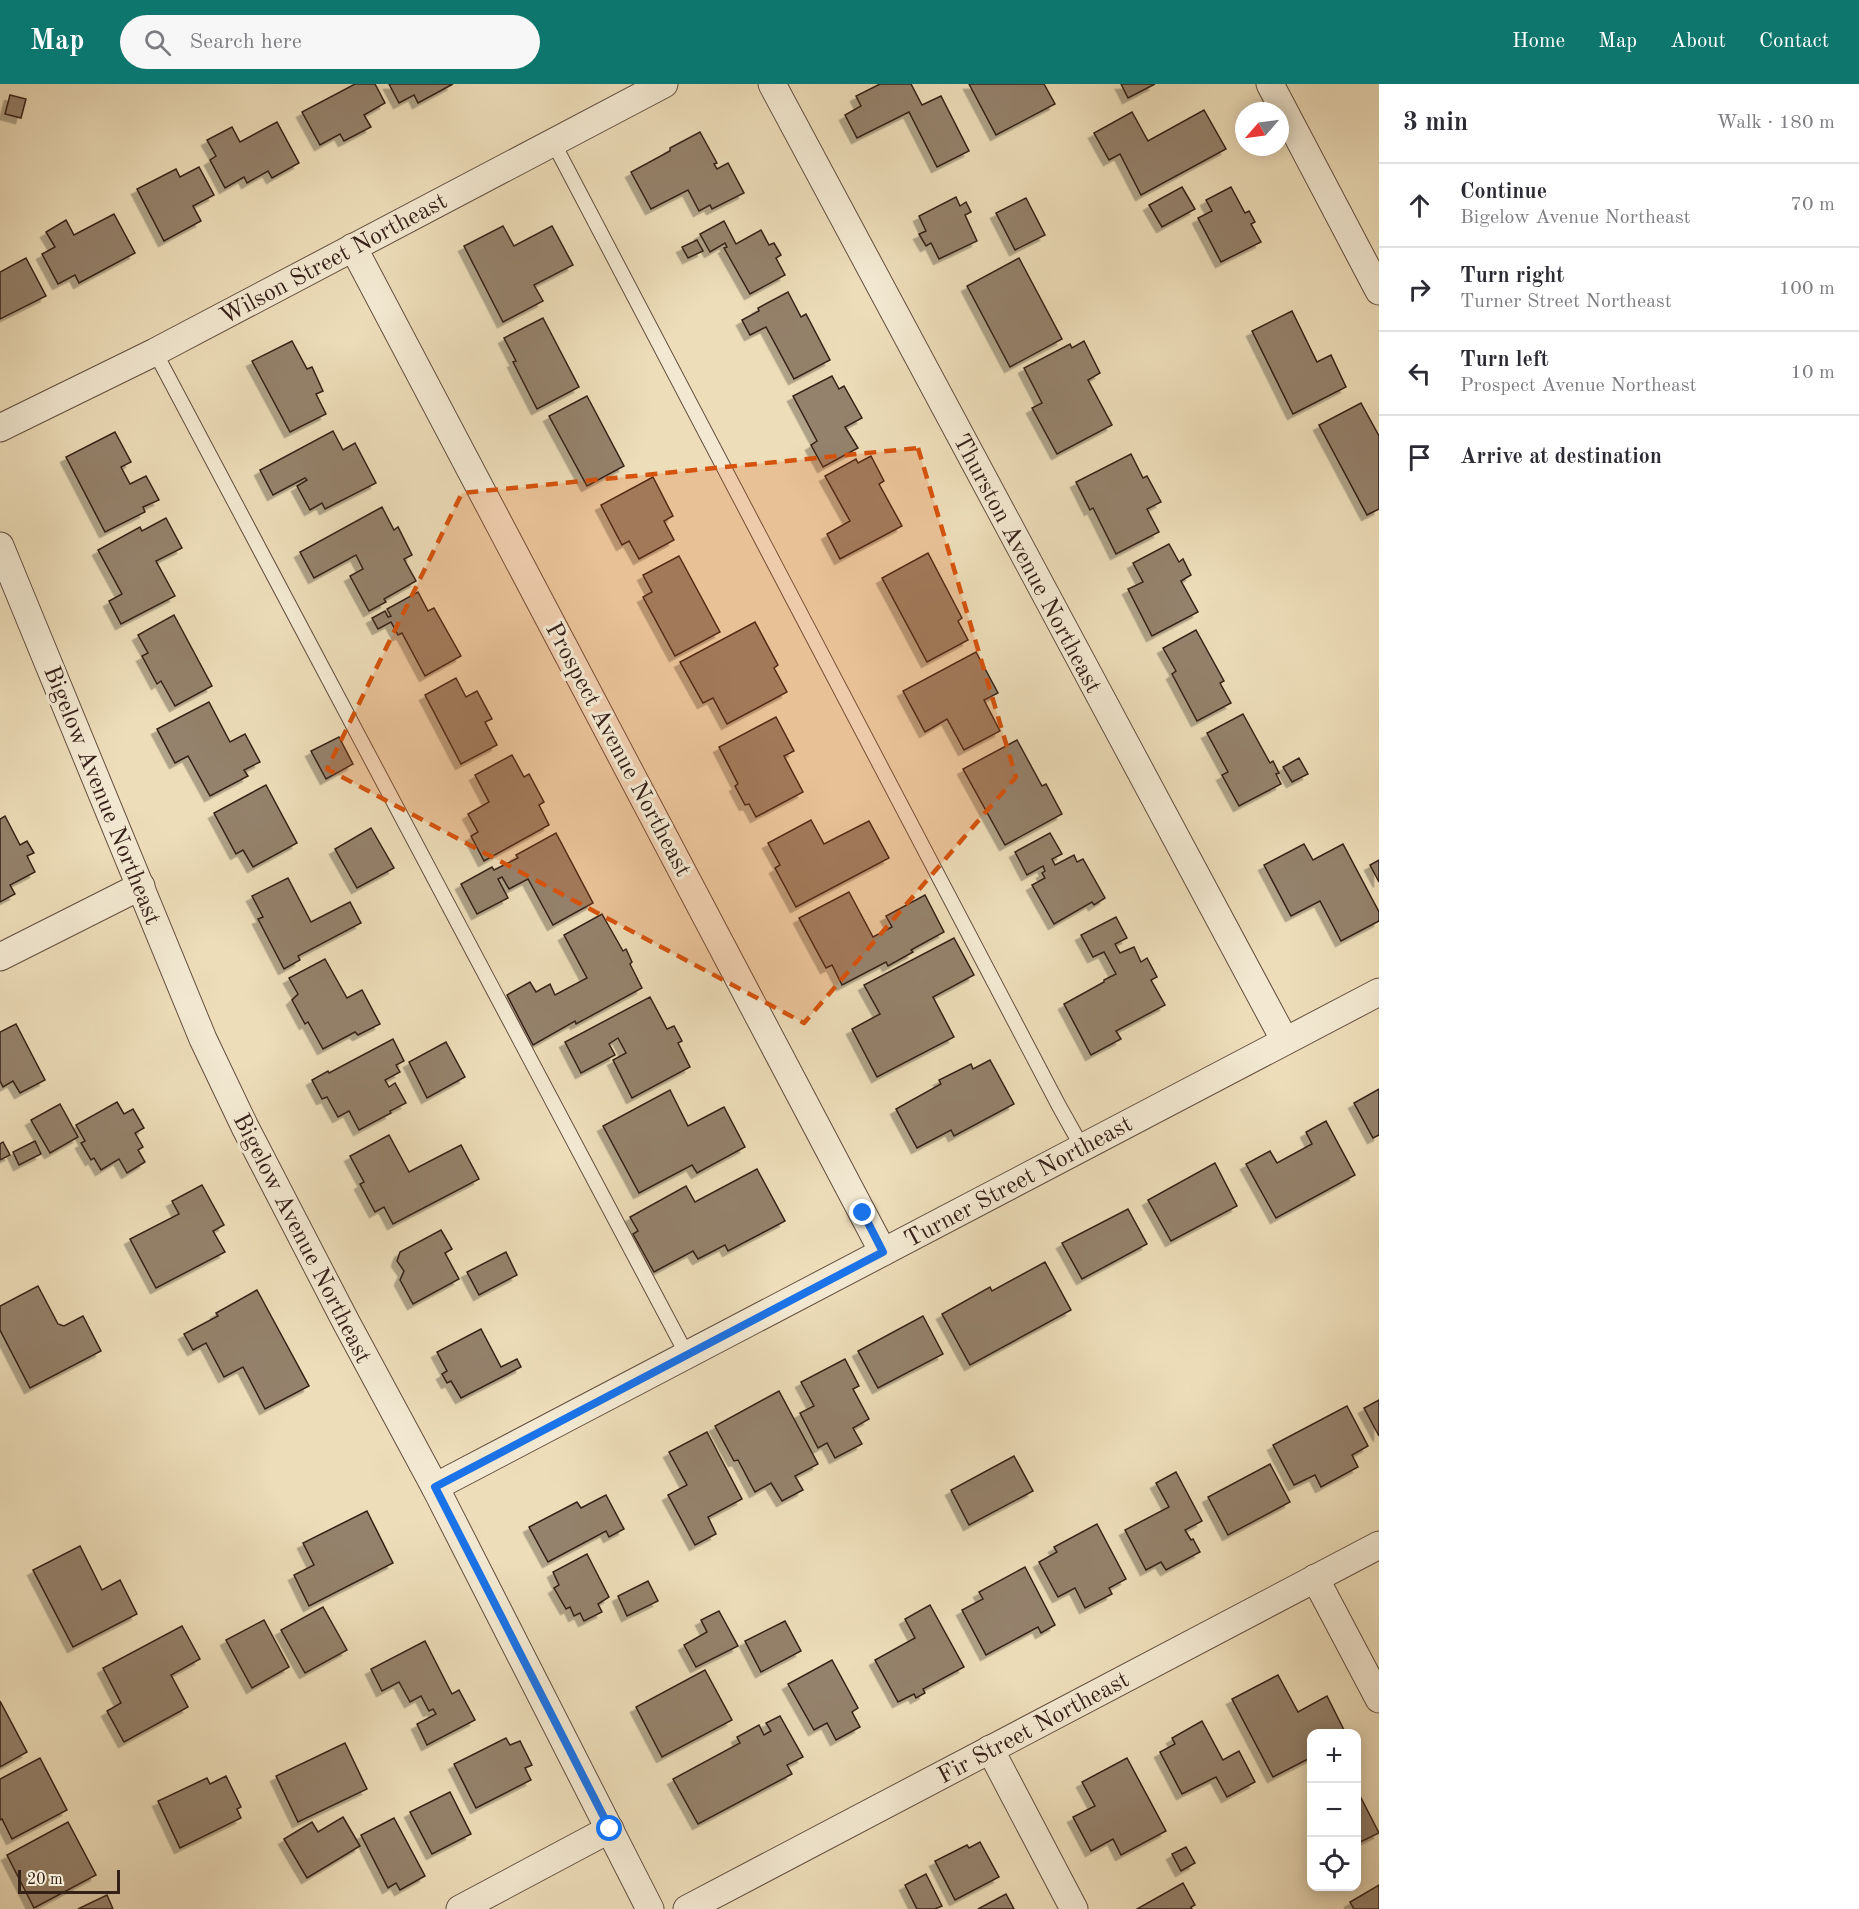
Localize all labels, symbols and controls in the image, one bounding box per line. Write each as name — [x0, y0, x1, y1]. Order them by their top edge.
search box — [120, 15, 540, 69]
icon: search — [141, 26, 174, 59]
text: Map — [30, 28, 84, 56]
text: Search here — [189, 31, 302, 53]
text: Home — [1512, 31, 1565, 52]
text: Map — [1598, 31, 1637, 52]
text: About — [1670, 31, 1726, 52]
text: Contact — [1759, 31, 1829, 52]
north arrow — [1235, 102, 1289, 156]
text: 3 min — [1403, 110, 1468, 136]
text: Walk · 180 m — [1716, 113, 1835, 133]
text: Continue — [1460, 181, 1547, 203]
icon: ahead — [1403, 189, 1436, 222]
street label: Wilson Street Northeast — [217, 190, 451, 330]
text: 70 m — [1790, 195, 1835, 215]
text: Bigelow Avenue Northeast — [1460, 208, 1691, 228]
text: Turn right — [1460, 265, 1564, 287]
icon: right — [1403, 273, 1436, 306]
text: 100 m — [1779, 279, 1835, 299]
text: Turner Street Northeast — [1460, 292, 1672, 312]
text: Turn left — [1460, 349, 1549, 371]
icon: left — [1403, 357, 1436, 390]
text: 10 m — [1790, 363, 1835, 383]
text: Prospect Avenue Northeast — [1460, 376, 1697, 396]
street label: Thurston Avenue Northeast — [948, 430, 1105, 697]
icon: arrive — [1403, 441, 1436, 474]
text: Arrive at destination — [1460, 446, 1662, 468]
street label: Prospect Avenue Northeast — [540, 619, 694, 881]
street label: Bigelow Avenue Northeast — [38, 663, 164, 929]
street label: Bigelow Avenue Northeast — [228, 1110, 375, 1368]
street label: Turner Street Northeast — [901, 1113, 1137, 1253]
route end — [849, 1199, 875, 1225]
street label: Fir Street Northeast — [934, 1668, 1134, 1789]
map controls — [1307, 1729, 1361, 1891]
button: + — [1307, 1729, 1361, 1783]
button: − — [1307, 1783, 1361, 1837]
route start — [596, 1815, 622, 1841]
button: locate — [1307, 1837, 1361, 1891]
scale bar — [18, 1867, 120, 1894]
text: 20 m — [27, 1872, 63, 1888]

